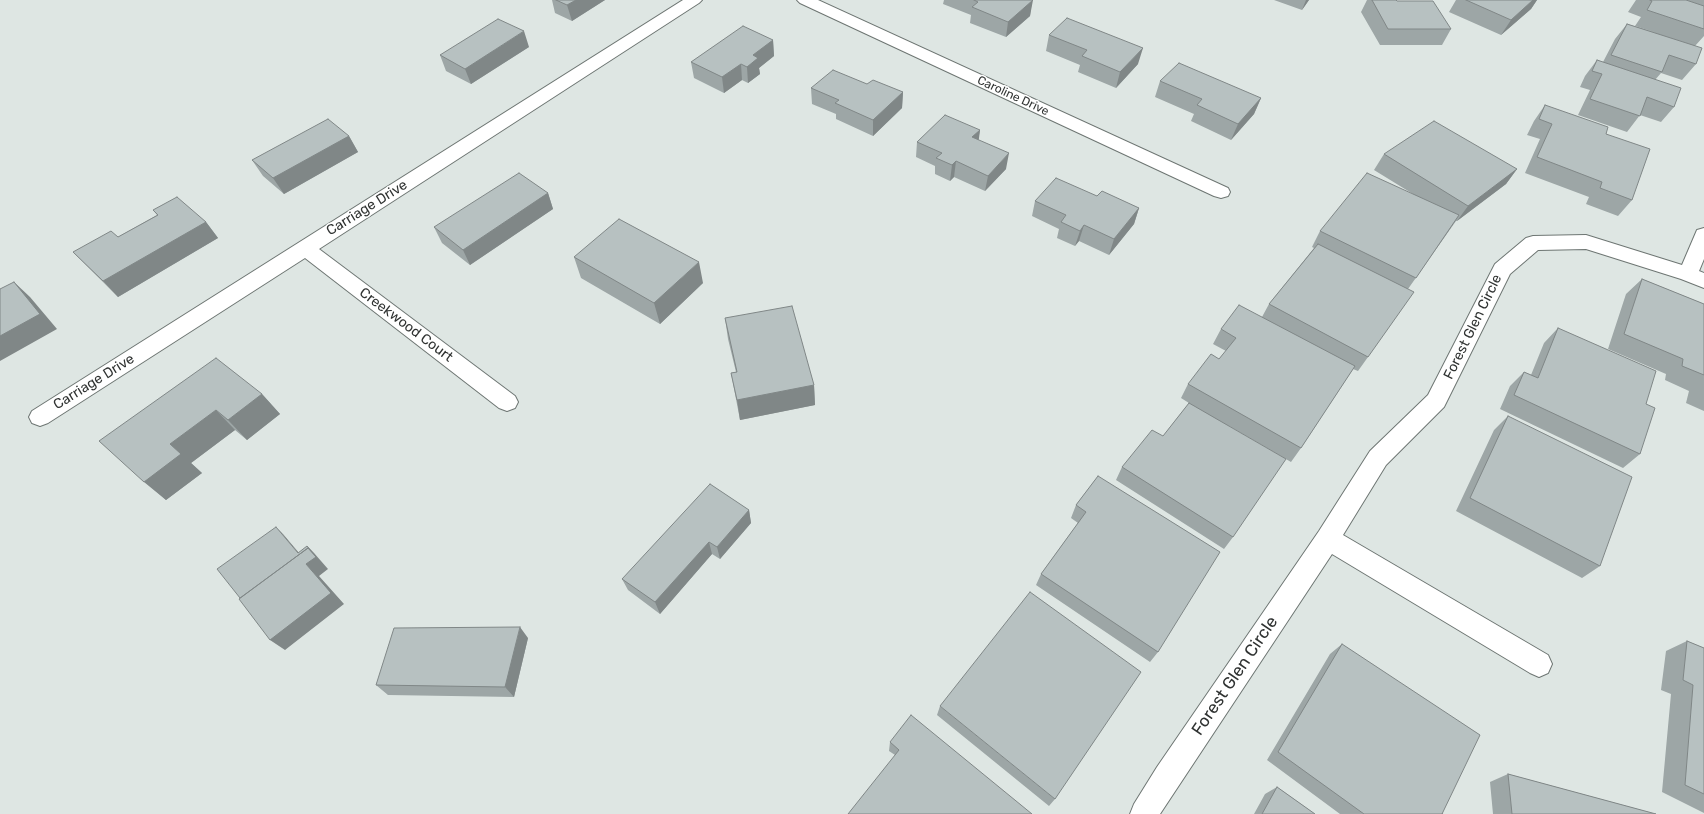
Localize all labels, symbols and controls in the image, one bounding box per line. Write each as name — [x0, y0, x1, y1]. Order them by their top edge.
street label: Caroline Drive — [975, 73, 1051, 119]
street label: Carriage Drive — [323, 176, 411, 240]
street label: Forest Glen Circle — [1440, 272, 1506, 382]
street label: Creekwood Court — [356, 284, 456, 366]
street label: Carriage Drive — [50, 350, 138, 414]
street label: Forest Glen Circle — [1188, 613, 1282, 739]

